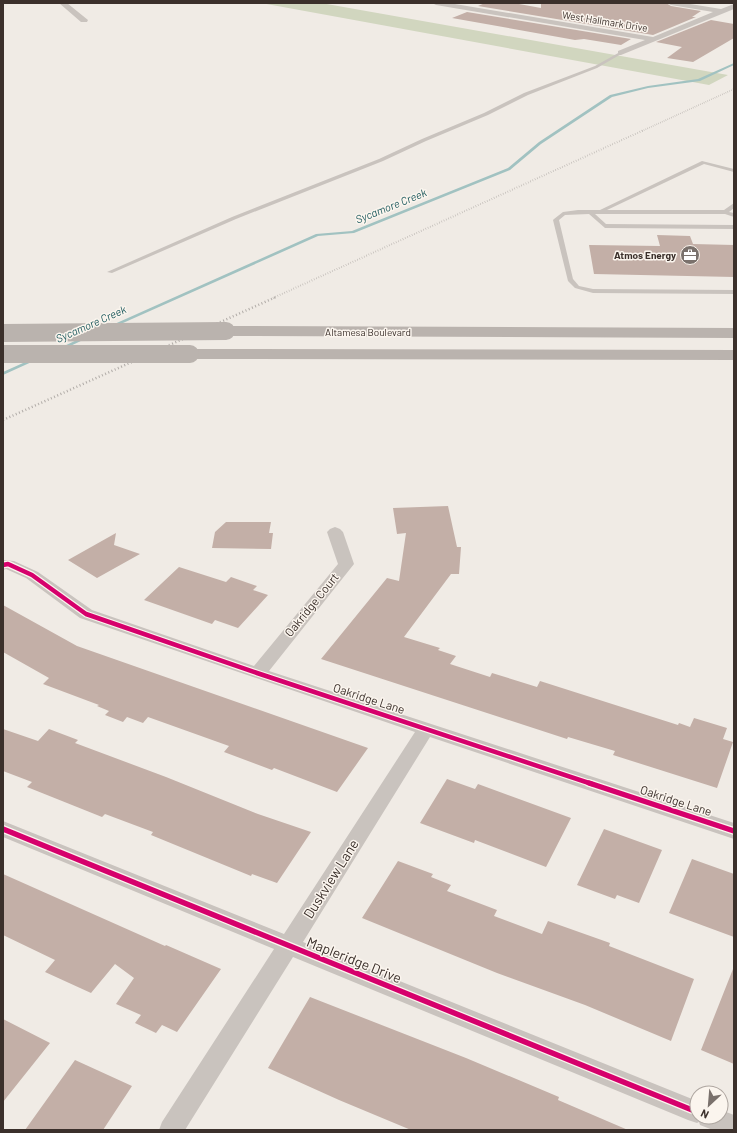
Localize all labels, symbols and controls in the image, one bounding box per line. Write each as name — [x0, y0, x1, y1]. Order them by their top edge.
street label: West Hallmark Drive — [561, 8, 649, 34]
water label: Sycamore Creek — [353, 185, 429, 226]
office icon: Atmos Energy — [679, 244, 701, 266]
place label: Atmos Energy — [614, 249, 676, 261]
water label: Sycamore Creek — [54, 302, 129, 345]
street label: Altamesa Boulevard — [325, 326, 411, 338]
street label: Oakridge Court — [281, 570, 341, 639]
street label: Oakridge Lane — [332, 680, 407, 716]
street label: Oakridge Lane — [639, 782, 714, 818]
street label: Duskview Lane — [299, 836, 362, 921]
street label: Mapleridge Drive — [304, 933, 404, 986]
north arrow — [689, 1085, 729, 1125]
text: N — [698, 1107, 711, 1122]

